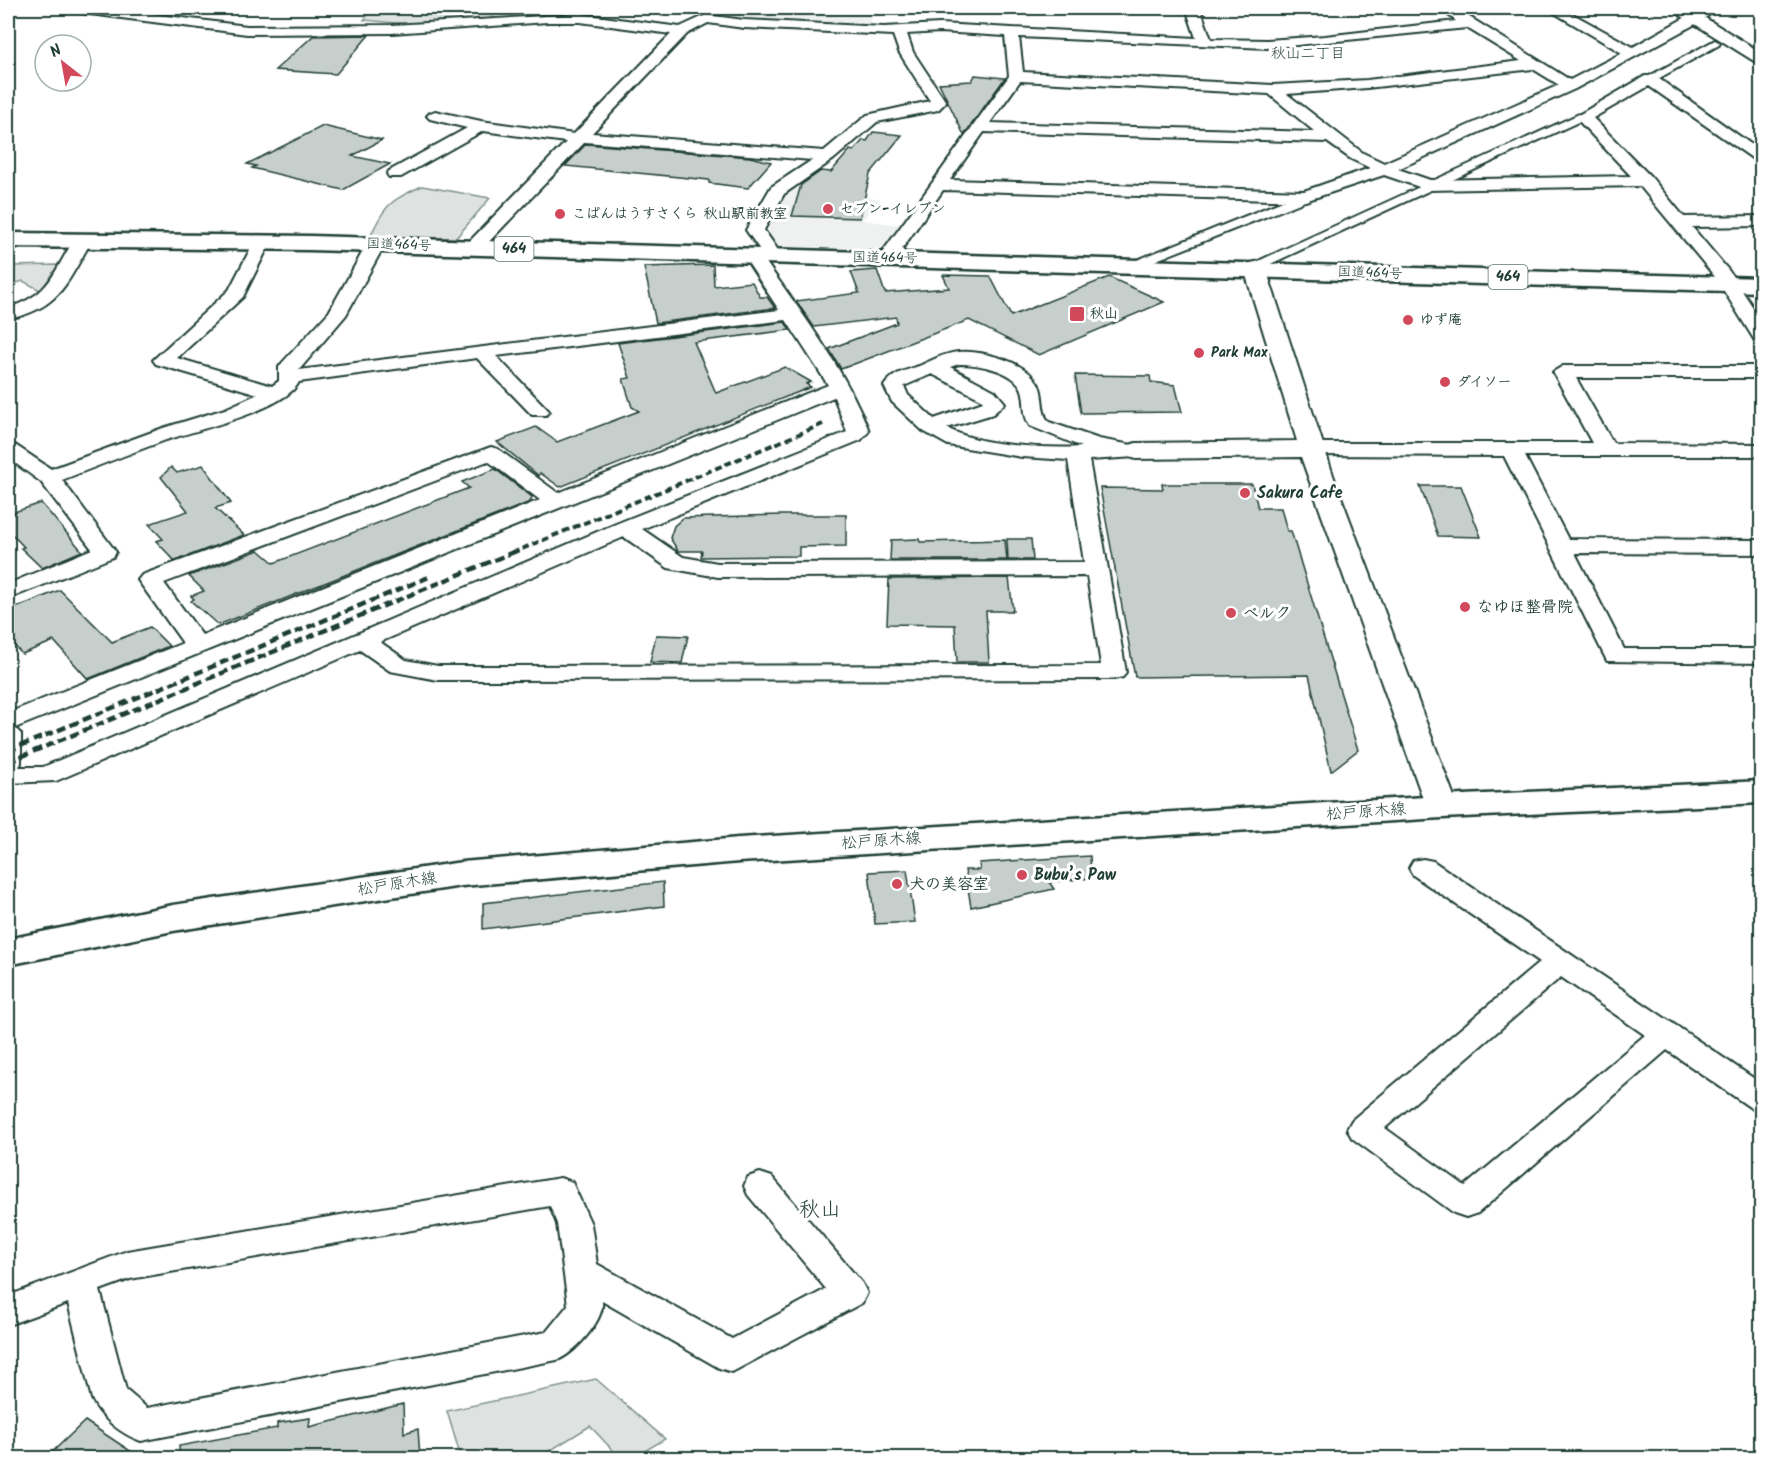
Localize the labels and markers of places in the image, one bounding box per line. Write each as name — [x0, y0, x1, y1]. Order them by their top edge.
place label: セブン-イレブン — [840, 198, 945, 220]
marker: セブン-イレブン — [821, 202, 835, 216]
place label: こぱんはうすさくら 秋山駅前教室 — [572, 203, 787, 225]
marker: こぱんはうすさくら 秋山駅前教室 — [553, 207, 567, 221]
place label: 秋山 — [1090, 303, 1118, 325]
marker: 秋山 — [1068, 305, 1086, 323]
place label: ゆず庵 — [1420, 309, 1462, 331]
marker: ゆず庵 — [1401, 313, 1415, 327]
place label: Park Max — [1211, 342, 1268, 364]
marker: Park Max — [1192, 346, 1206, 360]
place label: ダイソー — [1457, 371, 1512, 393]
marker: ダイソー — [1438, 375, 1452, 389]
place label: Sakura Cafe — [1257, 481, 1343, 506]
marker: Sakura Cafe — [1238, 486, 1252, 500]
place label: なゆほ整骨院 — [1477, 595, 1573, 620]
marker: なゆほ整骨院 — [1458, 600, 1472, 614]
place label: ベルク — [1243, 601, 1291, 626]
marker: ベルク — [1224, 606, 1238, 620]
place label: Bubu’s Paw — [1034, 863, 1117, 888]
marker: Bubu’s Paw — [1015, 868, 1029, 882]
place label: 犬の美容室 — [909, 872, 989, 897]
marker: 犬の美容室 — [890, 877, 904, 891]

